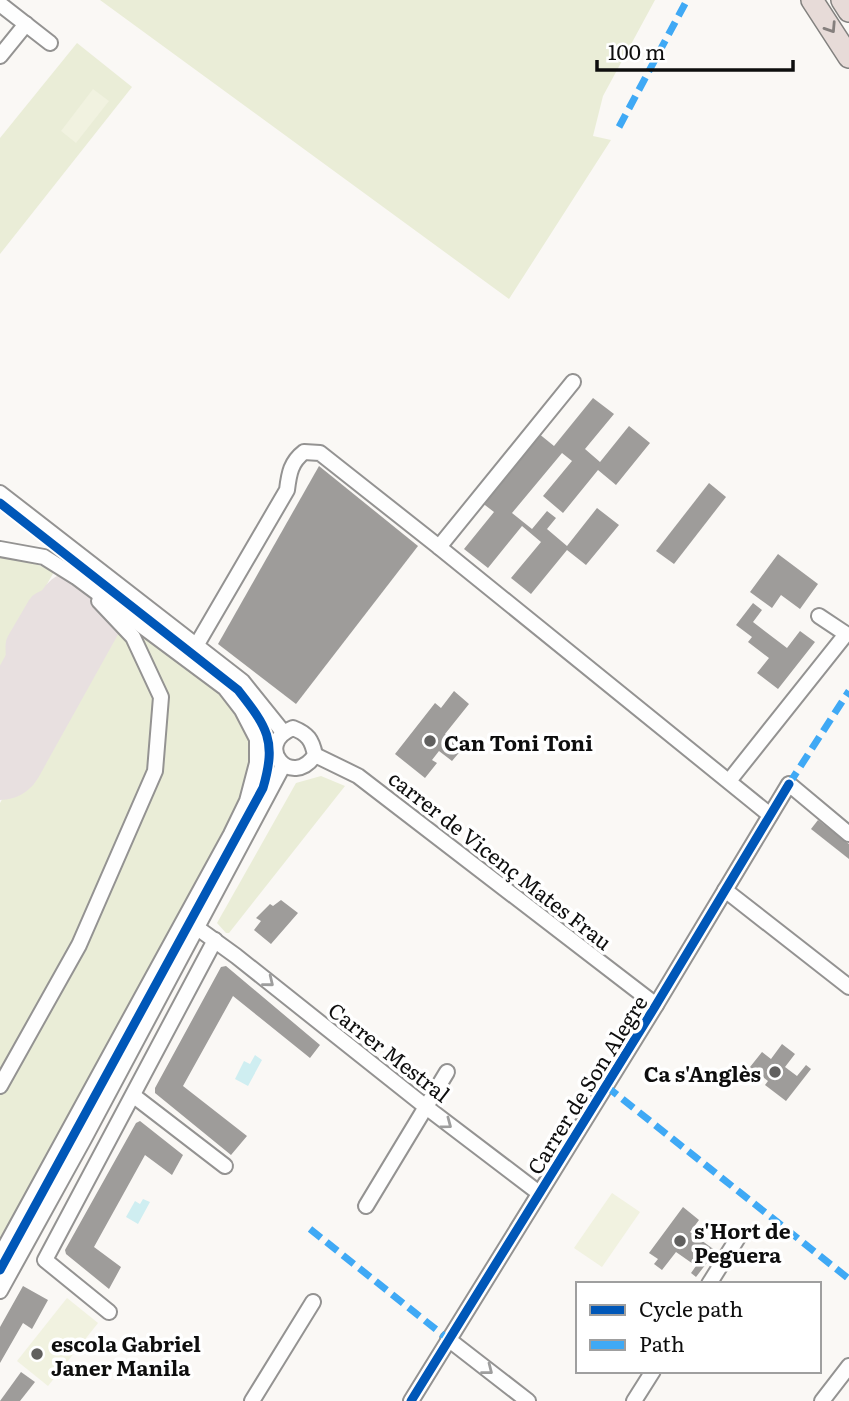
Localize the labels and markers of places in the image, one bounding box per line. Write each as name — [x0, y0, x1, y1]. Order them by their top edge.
place label: Can Toni Toni — [444, 726, 593, 757]
marker: Can Toni Toni — [422, 733, 438, 749]
place label: Ca s'Anglès — [644, 1057, 761, 1088]
marker: Ca s'Anglès — [767, 1064, 783, 1080]
place label: s'Hort de Peguera — [694, 1214, 791, 1269]
marker: s'Hort de Peguera — [672, 1233, 688, 1249]
place label: escola Gabriel Janer Manila — [51, 1327, 201, 1382]
marker: escola Gabriel Janer Manila — [29, 1346, 45, 1362]

